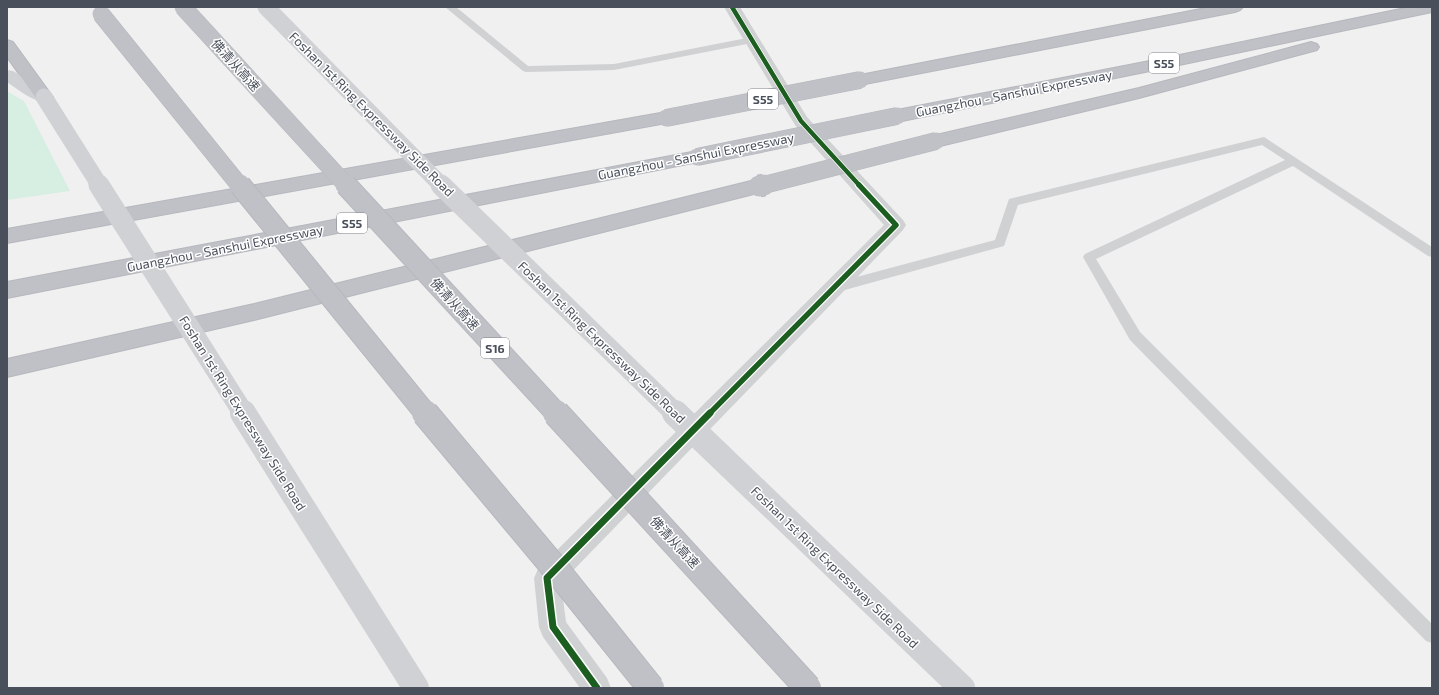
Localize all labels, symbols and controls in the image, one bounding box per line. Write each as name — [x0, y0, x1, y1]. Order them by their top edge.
street label: Foshan 1st Ring Expressway Side Road — [286, 28, 458, 200]
street label: 佛清从高速 — [208, 35, 264, 95]
road number: S55 — [1149, 53, 1179, 73]
street label: Guangzhou - Sanshui Expressway — [915, 66, 1114, 120]
road number: S55 — [748, 89, 778, 109]
street label: Guangzhou - Sanshui Expressway — [597, 129, 796, 183]
road number: S55 — [337, 213, 367, 233]
street label: Guangzhou - Sanshui Expressway — [126, 221, 325, 275]
street label: Foshan 1st Ring Expressway Side Road — [515, 258, 689, 426]
street label: 佛清从高速 — [427, 274, 483, 334]
street label: Foshan 1st Ring Expressway Side Road — [176, 313, 310, 513]
road number: S16 — [481, 338, 509, 358]
street label: Foshan 1st Ring Expressway Side Road — [748, 483, 922, 651]
street label: 佛清从高速 — [647, 513, 703, 571]

